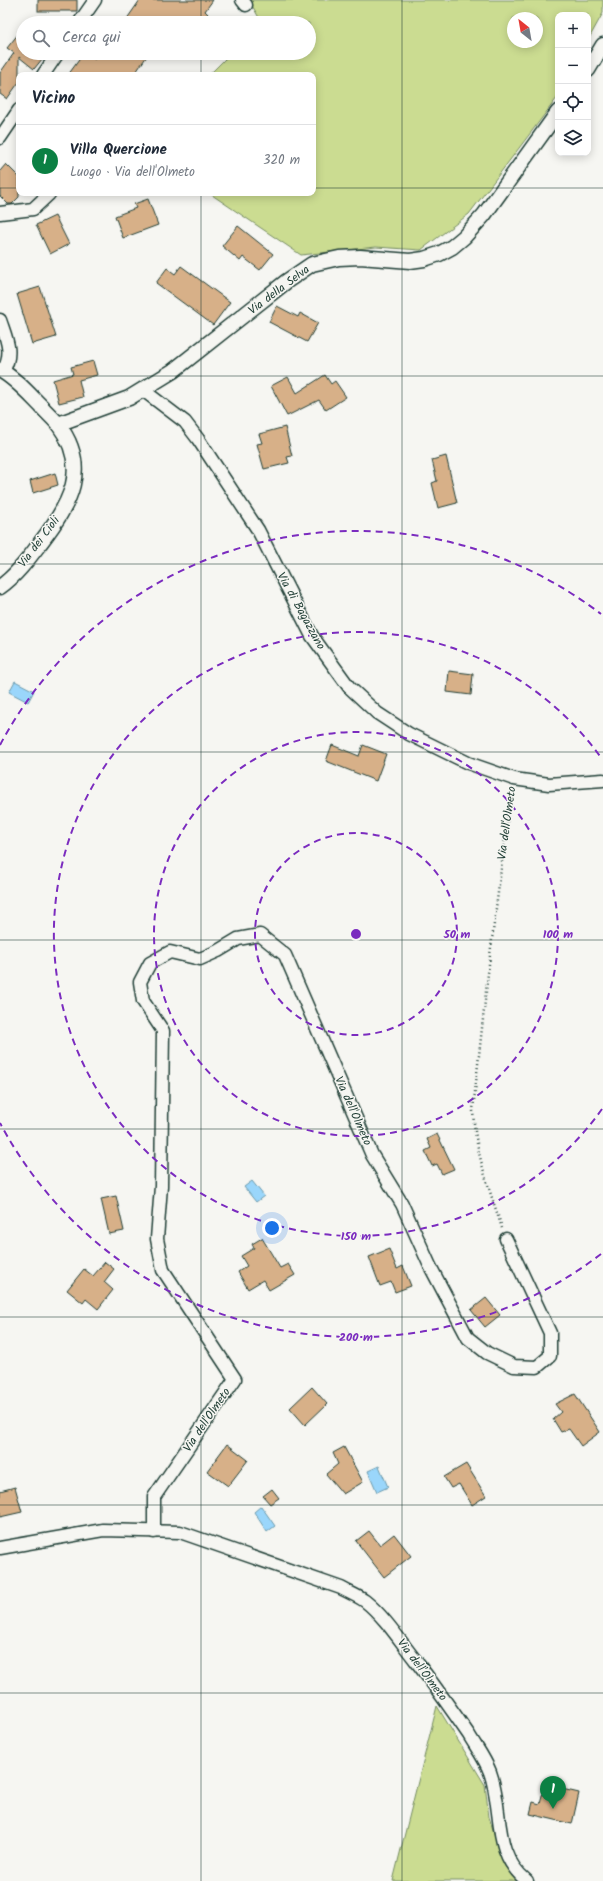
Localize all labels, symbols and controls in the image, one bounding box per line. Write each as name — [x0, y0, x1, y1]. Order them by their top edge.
north arrow — [507, 12, 543, 48]
map controls — [555, 12, 591, 156]
button: + — [555, 12, 591, 48]
search box — [16, 16, 316, 60]
text: Cerca qui — [62, 26, 120, 50]
icon: search — [30, 27, 52, 49]
button: − — [555, 48, 591, 84]
button: locate — [555, 84, 591, 120]
text: Vicino — [32, 85, 75, 112]
button: layers — [555, 120, 591, 156]
text: Villa Quercione — [70, 138, 167, 162]
text: 1 — [43, 150, 47, 171]
text: 320 m — [263, 150, 300, 171]
text: Luogo · Via dell'Olmeto — [70, 162, 195, 183]
street label: Via della Selva — [244, 260, 314, 319]
street label: Via dei Cioli — [13, 511, 65, 572]
street label: Via di Bagazzano — [272, 569, 330, 653]
street label: Via dell'Olmeto — [492, 785, 522, 861]
text: 50 m — [443, 925, 471, 944]
text: 100 m — [543, 925, 573, 944]
centre of rings — [349, 927, 363, 941]
street label: Via dell'Olmeto — [329, 1073, 377, 1149]
your location — [262, 1218, 282, 1238]
text: 150 m — [341, 1227, 371, 1246]
text: 200 m — [339, 1328, 373, 1347]
street label: Via dell'Olmeto — [178, 1384, 236, 1456]
street label: Via dell'Olmeto — [392, 1635, 452, 1705]
pin: 1 — [540, 1776, 566, 1809]

